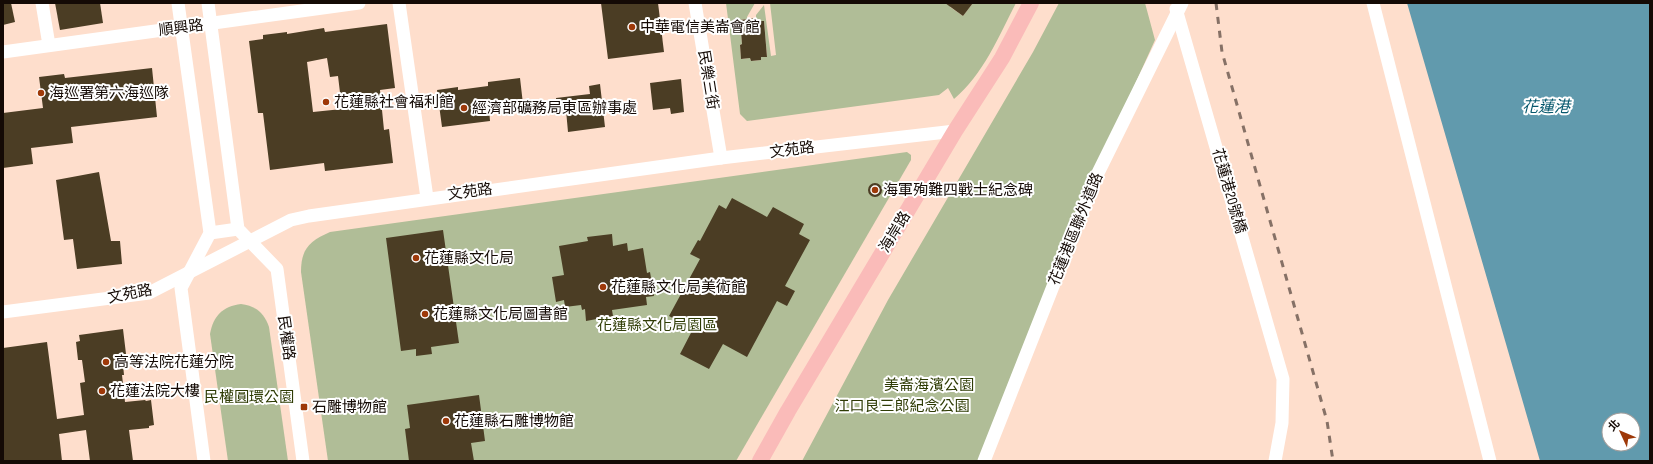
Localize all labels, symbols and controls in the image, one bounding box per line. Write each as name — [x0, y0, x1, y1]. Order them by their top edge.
street label: 順興路 — [158, 16, 204, 40]
place label: 中華電信美崙會館 — [640, 18, 760, 37]
marker: 中華電信美崙會館 — [627, 22, 637, 32]
street label: 民樂三街 — [694, 49, 722, 111]
place label: 海巡署第六海巡隊 — [49, 84, 169, 103]
marker: 海巡署第六海巡隊 — [36, 88, 46, 98]
place label: 花蓮縣社會福利館 — [334, 93, 454, 112]
marker: 花蓮縣社會福利館 — [321, 97, 331, 107]
water label: 花蓮港 — [1522, 98, 1572, 117]
place label: 經濟部礦務局東區辦事處 — [472, 99, 637, 118]
marker: 經濟部礦務局東區辦事處 — [459, 103, 469, 113]
street label: 文苑路 — [769, 138, 815, 162]
street label: 花蓮港20號橋 — [1208, 146, 1250, 236]
street label: 花蓮港區聯外道路 — [1045, 170, 1107, 288]
street label: 文苑路 — [446, 179, 494, 205]
place label: 海軍殉難四戰士紀念碑 — [883, 181, 1033, 200]
marker: 海軍殉難四戰士紀念碑 — [870, 185, 880, 195]
street label: 海岸路 — [875, 208, 915, 256]
place label: 花蓮縣文化局 — [424, 249, 514, 268]
marker: 花蓮縣文化局 — [411, 253, 421, 263]
place label: 花蓮縣文化局美術館 — [611, 278, 746, 297]
street label: 文苑路 — [106, 280, 154, 308]
marker: 花蓮縣文化局美術館 — [598, 282, 608, 292]
place label: 花蓮縣文化局圖書館 — [433, 305, 568, 324]
marker: 花蓮縣文化局圖書館 — [420, 309, 430, 319]
street label: 民權路 — [273, 314, 299, 362]
park label: 花蓮縣文化局園區 — [597, 316, 717, 335]
place label: 高等法院花蓮分院 — [114, 353, 234, 372]
marker: 高等法院花蓮分院 — [101, 357, 111, 367]
park label: 美崙海濱公園 — [884, 376, 974, 395]
place label: 花蓮法院大樓 — [110, 382, 200, 401]
marker: 花蓮法院大樓 — [97, 386, 107, 396]
park label: 民權圓環公園 — [204, 388, 294, 407]
park label: 江口良三郎紀念公園 — [834, 397, 970, 416]
place label: 石雕博物館 — [312, 398, 387, 417]
marker: 石雕博物館 — [299, 402, 309, 412]
place label: 花蓮縣石雕博物館 — [454, 412, 574, 431]
north arrow — [1601, 412, 1641, 452]
marker: 花蓮縣石雕博物館 — [441, 416, 451, 426]
text: 北 — [1606, 417, 1623, 434]

